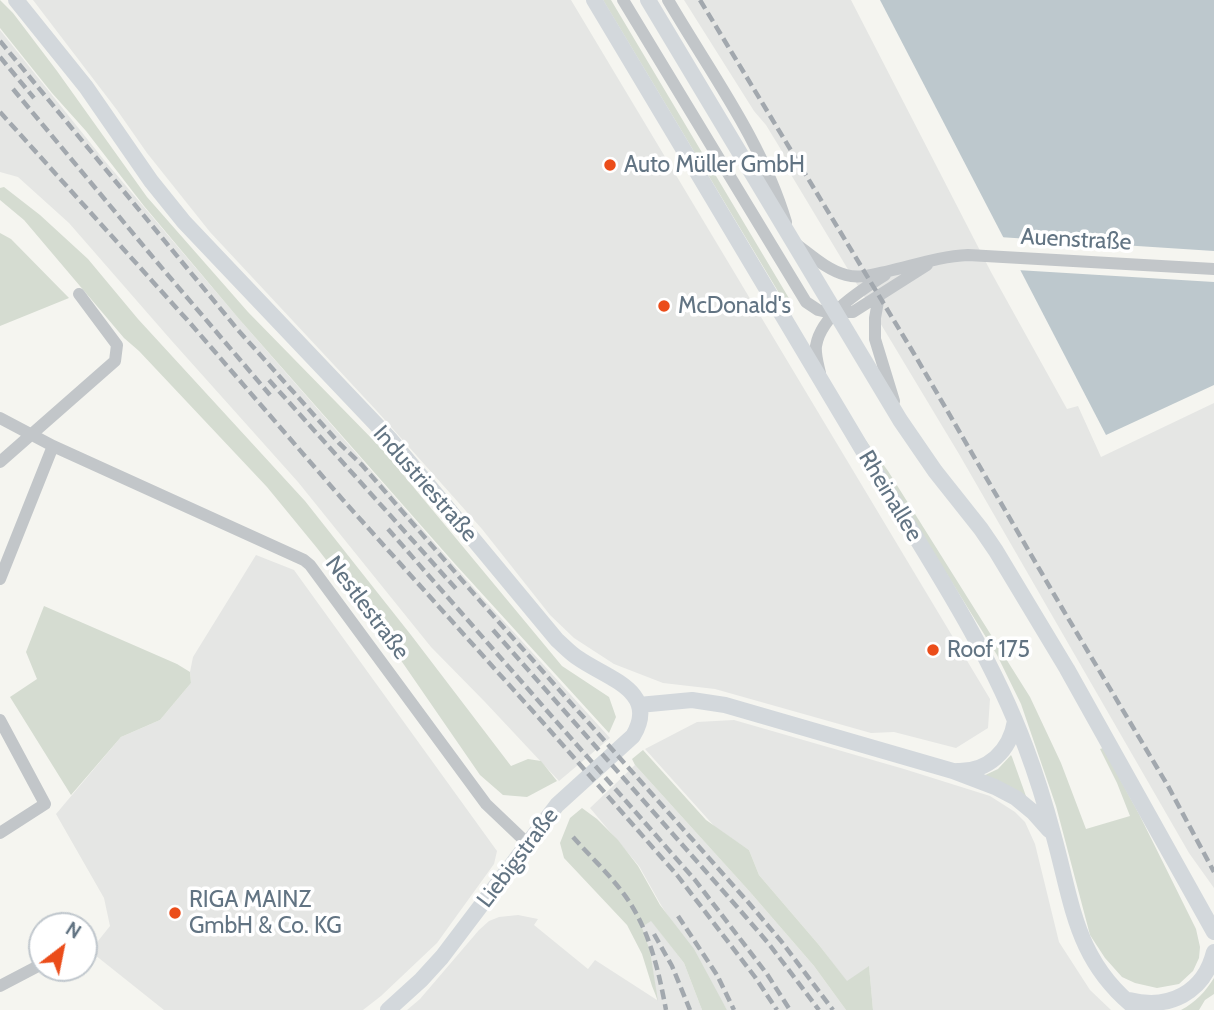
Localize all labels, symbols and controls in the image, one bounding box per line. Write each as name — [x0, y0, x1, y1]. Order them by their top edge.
place label: Auto Müller GmbH — [624, 151, 805, 179]
marker: Auto Müller GmbH — [602, 157, 618, 173]
street label: Auenstraße — [1020, 223, 1132, 257]
place label: McDonald's — [678, 292, 791, 320]
marker: McDonald's — [656, 298, 672, 314]
street label: Industriestraße — [367, 420, 483, 548]
street label: Rheinallee — [852, 446, 928, 546]
street label: Nestlestraße — [319, 551, 415, 665]
place label: Roof 175 — [947, 636, 1030, 664]
marker: Roof 175 — [925, 642, 941, 658]
street label: Liebigstraße — [472, 803, 564, 913]
place label: RIGA MAINZ GmbH & Co. KG — [189, 886, 342, 940]
marker: RIGA MAINZ GmbH & Co. KG — [167, 905, 183, 921]
north arrow — [28, 912, 98, 982]
text: N — [62, 917, 85, 944]

